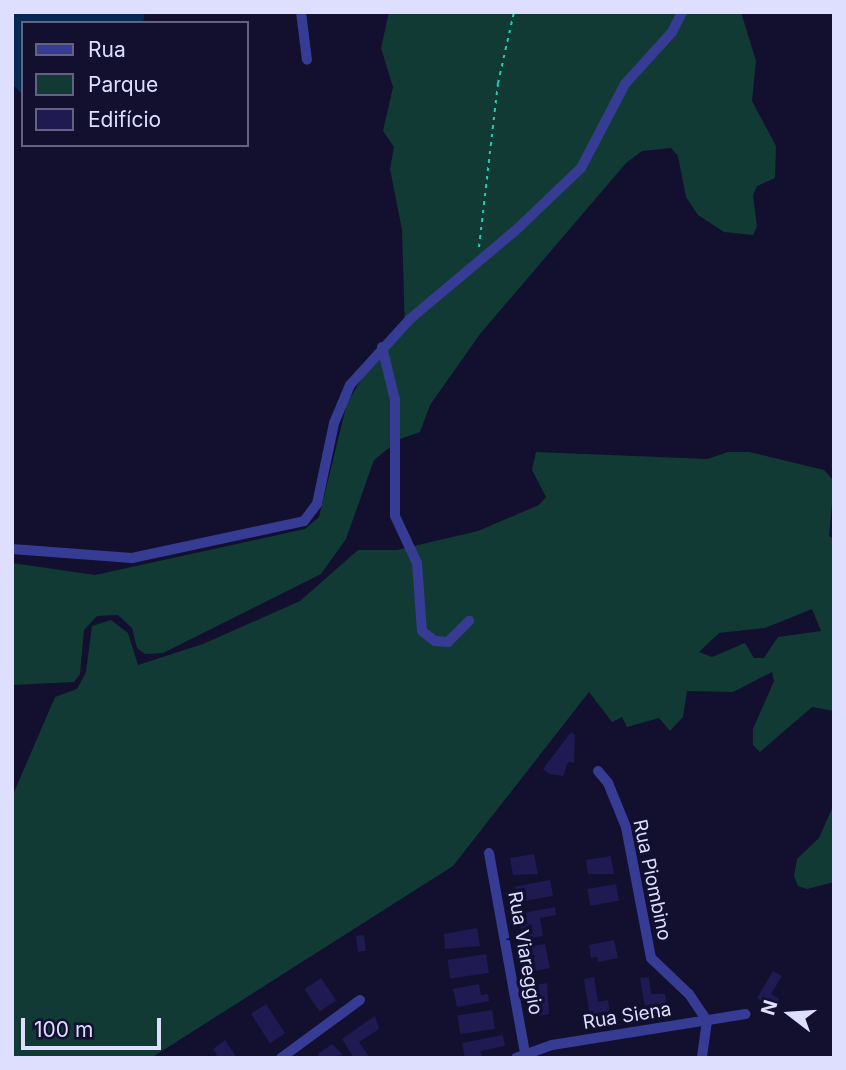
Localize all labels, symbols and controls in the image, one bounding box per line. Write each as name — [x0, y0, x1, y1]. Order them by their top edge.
legend — [21, 21, 248, 147]
text: Rua — [88, 37, 126, 62]
text: Parque — [88, 72, 158, 97]
text: Edifício — [88, 107, 161, 132]
street label: Rua Piombino — [628, 817, 676, 943]
street label: Rua Viareggio — [503, 889, 547, 1017]
north arrow — [755, 979, 825, 1049]
text: N — [756, 997, 783, 1018]
street label: Rua Siena — [581, 998, 673, 1034]
scale bar — [24, 1004, 164, 1048]
text: 100 m — [34, 1017, 93, 1042]

